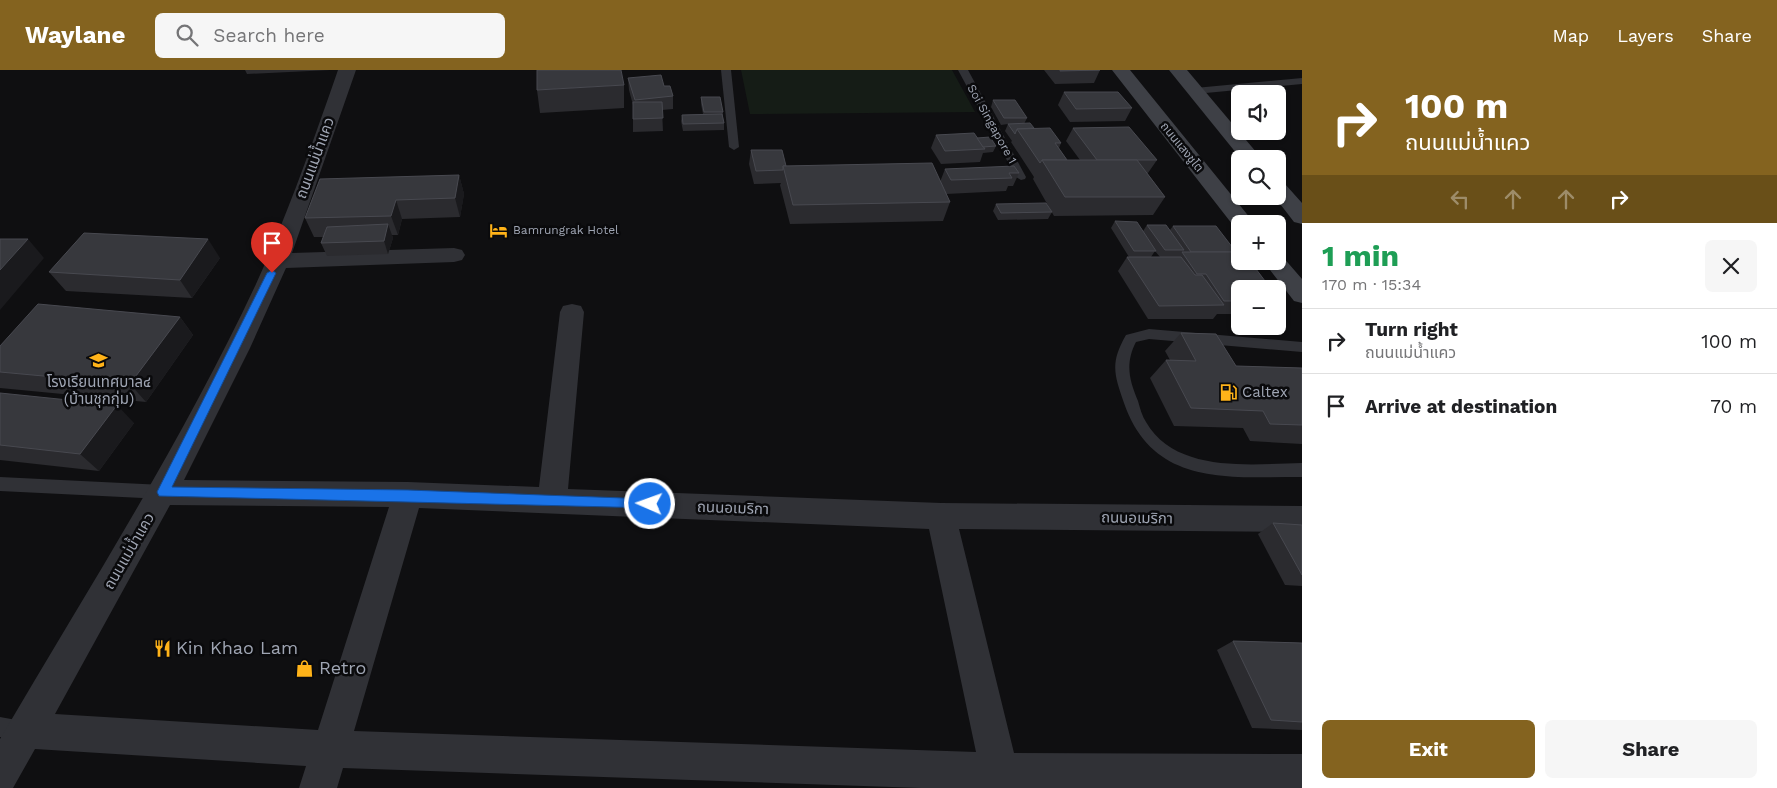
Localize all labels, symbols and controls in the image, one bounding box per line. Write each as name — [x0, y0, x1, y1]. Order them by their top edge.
search box — [155, 13, 505, 58]
text: Waylane — [25, 21, 125, 49]
icon: search — [173, 21, 201, 49]
text: Search here — [213, 24, 325, 47]
text: Map — [1552, 25, 1589, 46]
text: Layers — [1617, 25, 1674, 46]
text: Share — [1702, 25, 1752, 46]
street label: Soi Singapore 1 — [964, 82, 1020, 166]
map controls — [1231, 85, 1286, 335]
button: sound — [1231, 85, 1286, 140]
text: 100 m — [1405, 85, 1508, 127]
icon: right — [1322, 90, 1387, 155]
street label: ถนนแม่น้ำแคว — [290, 114, 338, 201]
street label: ถนนแสงชูโต — [1158, 119, 1206, 175]
text: ถนนแม่น้ำแคว — [1405, 130, 1530, 155]
button: search — [1231, 150, 1286, 205]
icon: left — [1446, 185, 1474, 213]
icon: ahead — [1499, 185, 1527, 213]
icon: ahead — [1552, 185, 1580, 213]
icon: right — [1605, 185, 1633, 213]
button: + — [1231, 215, 1286, 270]
hotel icon: Bamrungrak Hotel — [489, 220, 509, 240]
pin — [251, 222, 293, 273]
place label: Bamrungrak Hotel — [513, 223, 619, 237]
icon: arrive — [258, 229, 286, 257]
text: 1 min — [1322, 238, 1399, 273]
button: close — [1705, 240, 1757, 292]
text: 170 m · 15:34 — [1322, 275, 1421, 294]
button: − — [1231, 280, 1286, 335]
text: Turn right — [1365, 318, 1458, 341]
icon: right — [1322, 327, 1350, 355]
text: 100 m — [1701, 330, 1757, 353]
text: ถนนแม่น้ำแคว — [1365, 343, 1456, 362]
school or university icon: โรงเรียนเทศบาล๔ (บ้านชุกกุ่ม) — [89, 351, 109, 371]
place label: โรงเรียนเทศบาล๔ (บ้านชุกกุ่ม) — [47, 373, 151, 408]
fuel station icon: Caltex — [1218, 382, 1238, 402]
place label: Caltex — [1242, 383, 1288, 401]
icon: arrive — [1322, 392, 1350, 420]
text: Arrive at destination — [1365, 395, 1557, 418]
text: 70 m — [1710, 395, 1757, 418]
position arrow — [623, 477, 675, 529]
street label: ถนนอเมริกา — [697, 498, 769, 518]
street label: ถนนอเมริกา — [1101, 508, 1173, 528]
street label: ถนนแม่น้ำแคว — [98, 509, 158, 592]
place label: Kin Khao Lam — [176, 637, 298, 658]
restaurant icon: Kin Khao Lam — [152, 638, 172, 658]
place label: Retro — [319, 657, 366, 678]
shop icon: Retro — [295, 658, 315, 678]
button: Exit — [1322, 720, 1535, 778]
button: Share — [1545, 720, 1757, 778]

